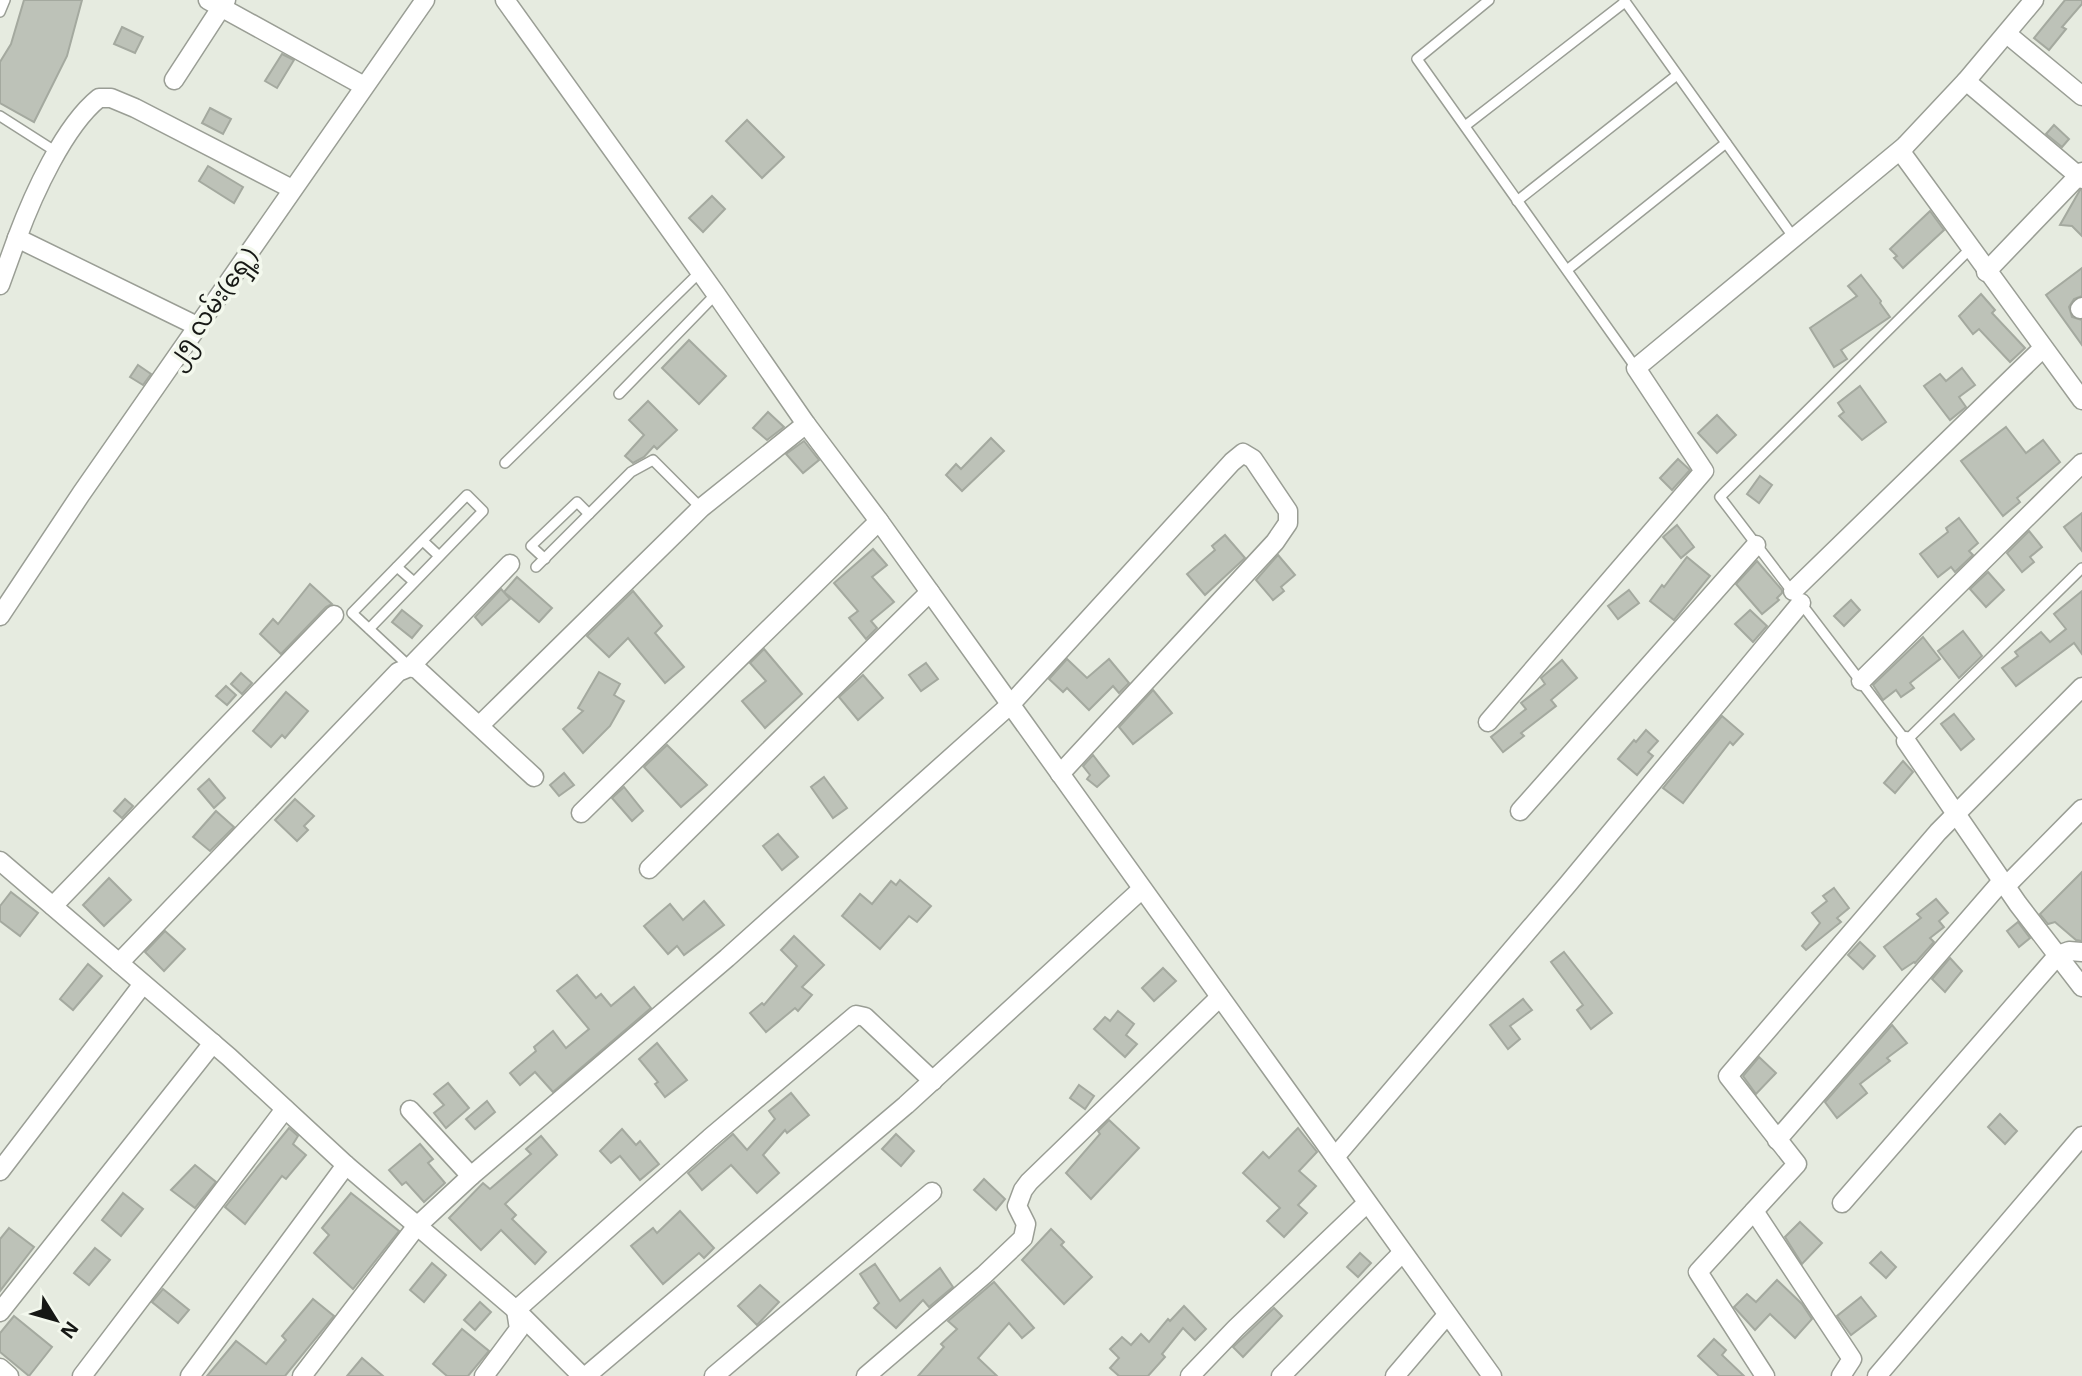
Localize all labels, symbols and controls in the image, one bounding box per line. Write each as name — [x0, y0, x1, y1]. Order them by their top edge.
street label: ၂၅ လမ်း(ရှေ့) — [156, 240, 267, 376]
north arrow — [21, 1285, 91, 1355]
text: N — [55, 1316, 85, 1344]

